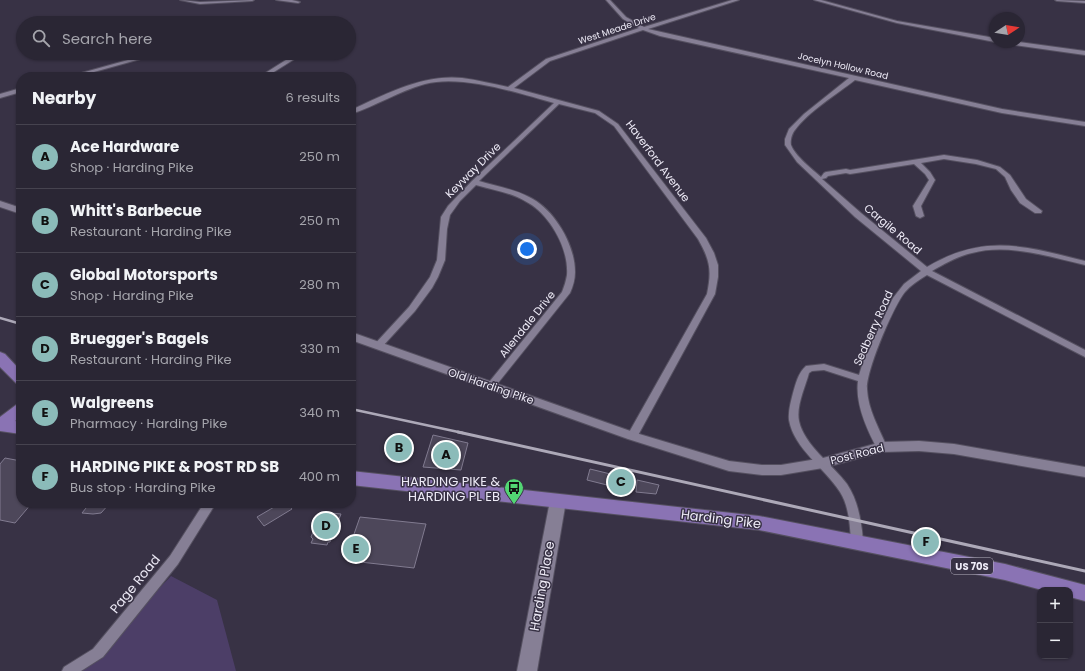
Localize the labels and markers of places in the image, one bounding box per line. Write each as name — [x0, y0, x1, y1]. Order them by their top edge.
pin: B — [386, 433, 412, 463]
pin: A — [433, 440, 459, 470]
pin: C — [608, 467, 634, 497]
place label: HARDING PIKE & HARDING PL EB — [401, 472, 500, 506]
bus stop icon: HARDING PIKE & HARDING PL EB — [503, 477, 525, 505]
pin: D — [313, 511, 339, 541]
pin: F — [913, 527, 939, 557]
pin: E — [343, 534, 369, 564]

